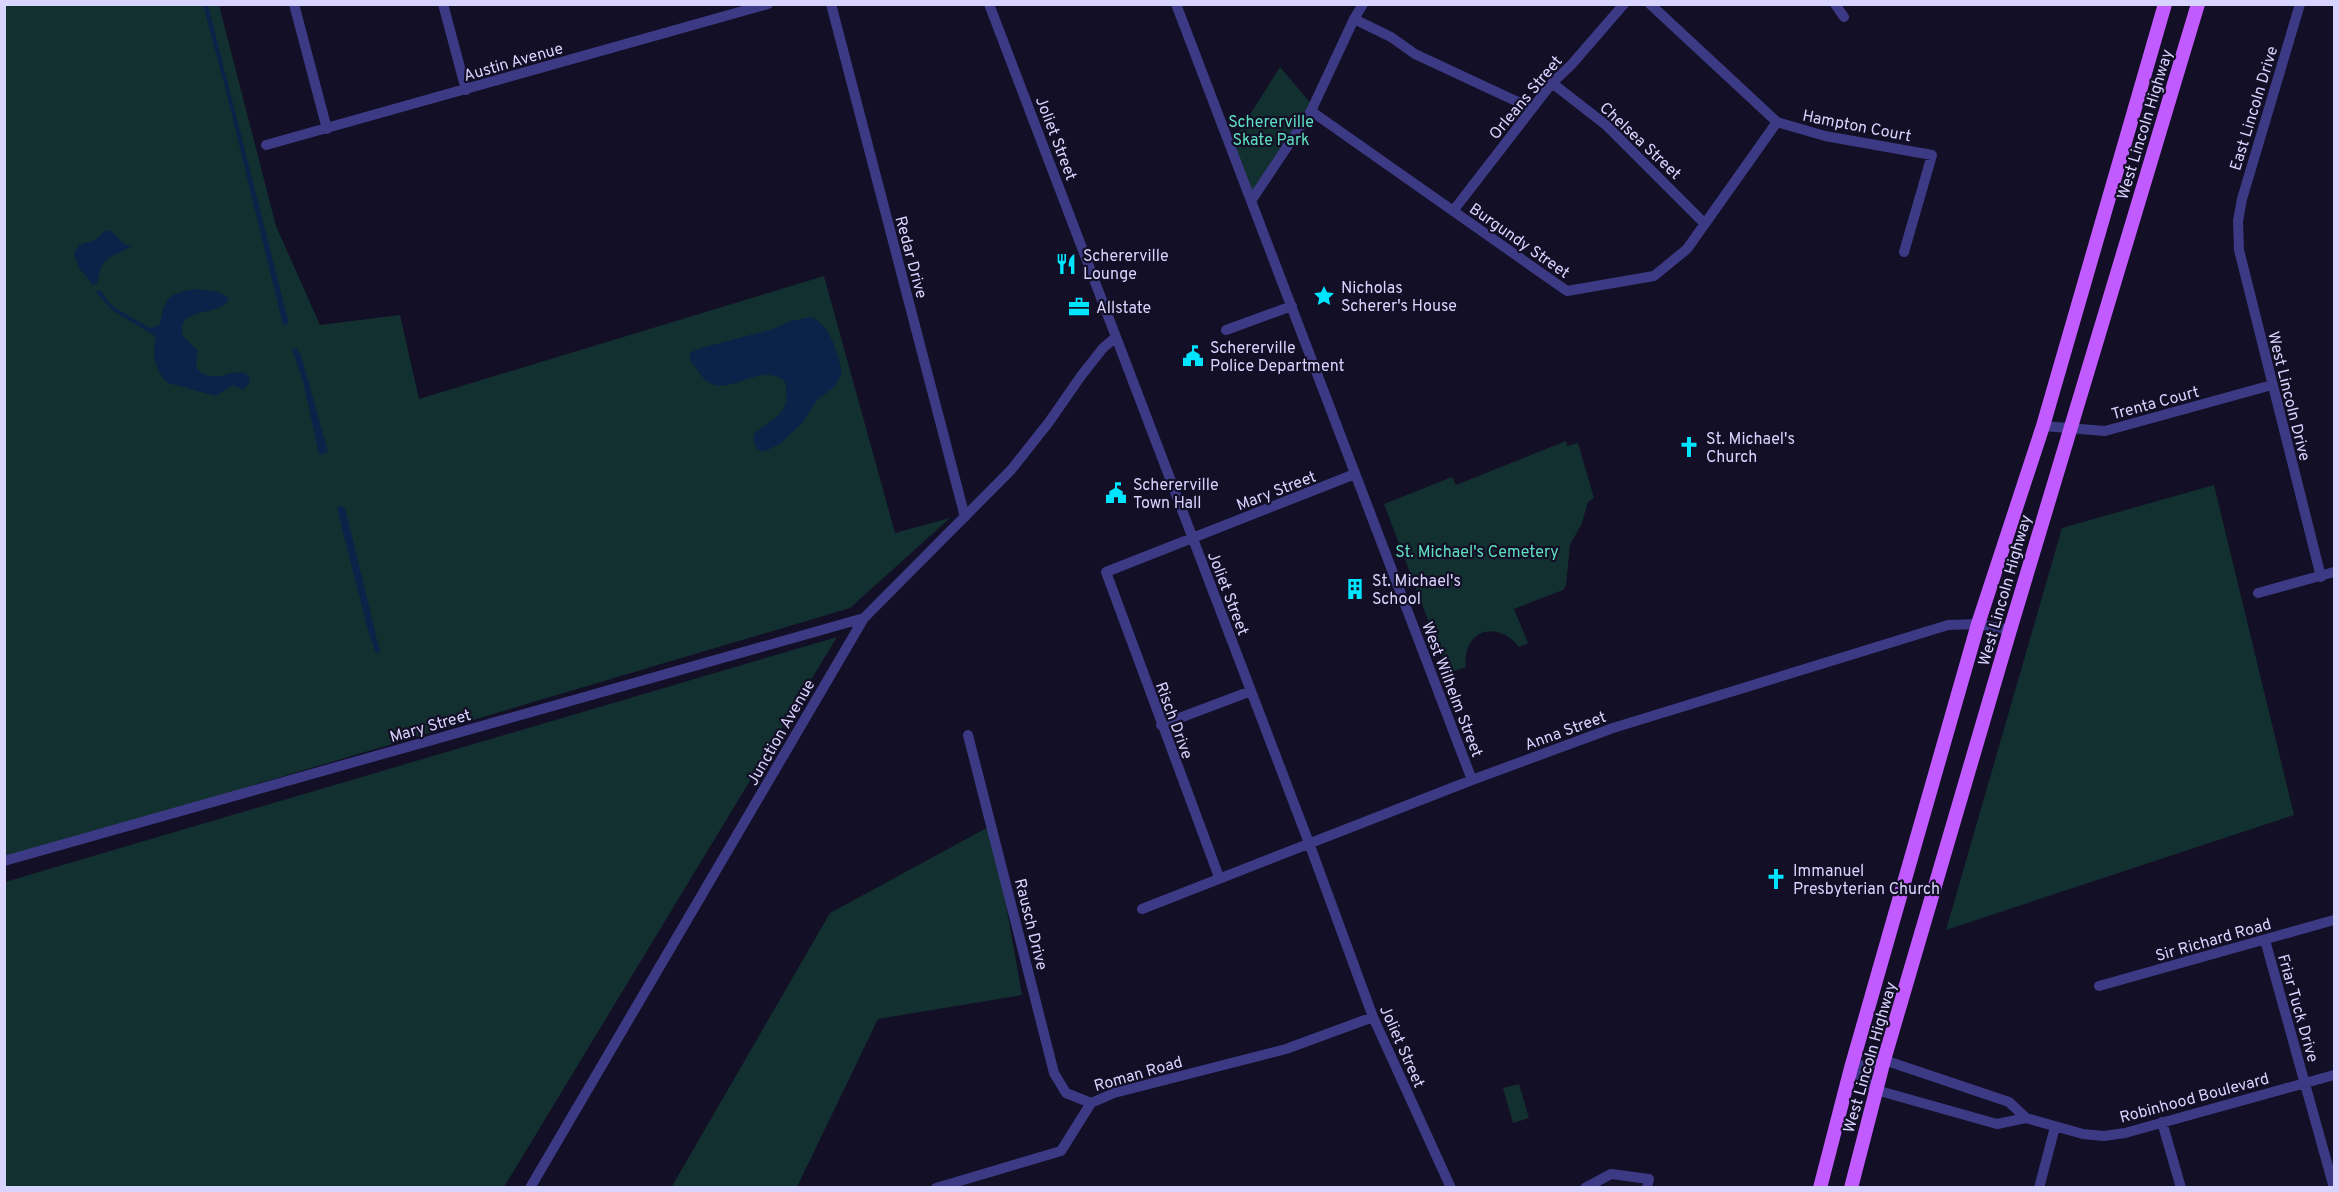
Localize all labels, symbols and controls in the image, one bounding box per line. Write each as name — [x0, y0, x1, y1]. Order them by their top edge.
street label: Austin Avenue — [462, 39, 566, 87]
street label: East Lincoln Drive — [2226, 44, 2283, 173]
street label: West Lincoln Highway — [2114, 47, 2178, 202]
street label: Orleans Street — [1486, 52, 1567, 144]
street label: Joliet Street — [1030, 94, 1080, 183]
street label: Chelsea Street — [1595, 99, 1685, 184]
street label: Hampton Court — [1800, 107, 1913, 147]
park label: Schererville Skate Park — [1228, 113, 1314, 151]
street label: Burgundy Street — [1465, 200, 1573, 284]
street label: Redar Drive — [889, 214, 931, 301]
place label: Schererville Lounge — [1083, 247, 1169, 285]
restaurant icon: Schererville Lounge — [1054, 252, 1078, 276]
place label: Nicholas Scherer's House — [1341, 279, 1457, 317]
place icon: Nicholas Scherer's House — [1312, 284, 1336, 308]
office icon: Allstate — [1067, 295, 1091, 319]
place label: Allstate — [1096, 299, 1151, 319]
street label: West Lincoln Drive — [2262, 330, 2314, 463]
place label: Schererville Police Department — [1210, 339, 1344, 377]
public building icon: Schererville Police Department — [1181, 344, 1205, 368]
street label: Trenta Court — [2109, 383, 2202, 425]
place label: St. Michael's Church — [1706, 430, 1795, 468]
church icon: St. Michael's Church — [1677, 435, 1701, 459]
street label: Mary Street — [1234, 468, 1319, 516]
place label: Schererville Town Hall — [1133, 476, 1219, 514]
public building icon: Schererville Town Hall — [1104, 481, 1128, 505]
street label: West Lincoln Highway — [1975, 513, 2037, 668]
park label: St. Michael's Cemetery — [1395, 543, 1559, 563]
street label: Joliet Street — [1202, 549, 1252, 638]
place label: St. Michael's School — [1372, 572, 1461, 610]
building icon: St. Michael's School — [1343, 577, 1367, 601]
street label: West Wilhelm Street — [1416, 619, 1486, 760]
street label: Junction Avenue — [743, 676, 820, 790]
street label: Risch Drive — [1150, 679, 1196, 762]
street label: Mary Street — [388, 706, 474, 748]
street label: Anna Street — [1522, 708, 1609, 756]
place label: Immanuel Presbyterian Church — [1793, 862, 1940, 900]
church icon: Immanuel Presbyterian Church — [1764, 867, 1788, 891]
street label: Rausch Drive — [1009, 876, 1051, 972]
street label: Sir Richard Road — [2153, 915, 2274, 967]
street label: Friar Tuck Drive — [2272, 952, 2322, 1065]
street label: West Lincoln Highway — [1840, 980, 1902, 1135]
street label: Joliet Street — [1374, 1002, 1428, 1091]
street label: Roman Road — [1092, 1053, 1185, 1097]
street label: Robinhood Boulevard — [2118, 1069, 2271, 1129]

